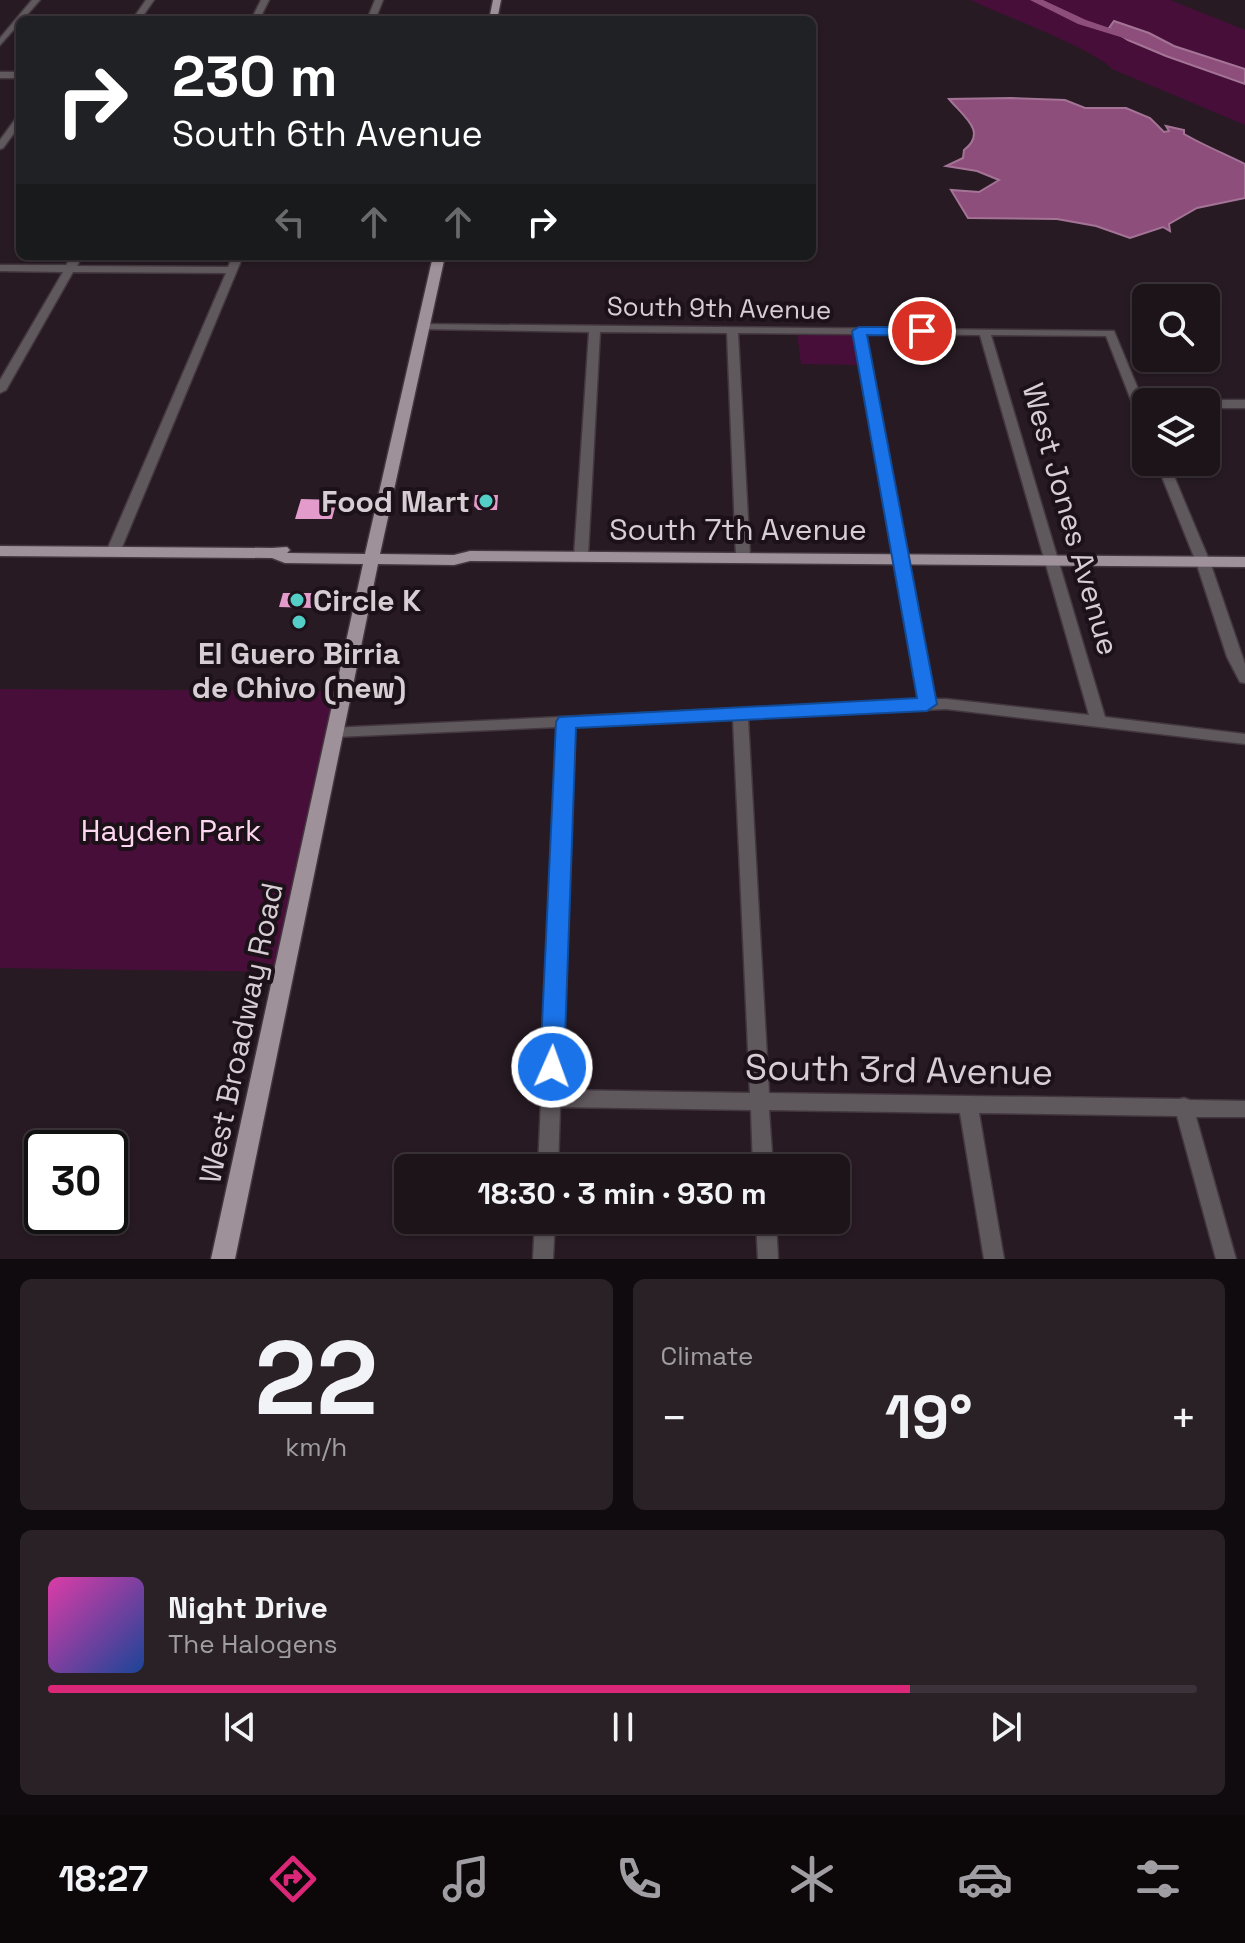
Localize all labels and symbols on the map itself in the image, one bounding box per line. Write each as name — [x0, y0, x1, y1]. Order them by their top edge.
street label: South 9th Avenue — [606, 289, 832, 327]
pin — [888, 297, 956, 365]
street label: West Jones Avenue — [1013, 378, 1129, 660]
place label: Food Mart — [321, 482, 470, 521]
marker: Food Mart — [477, 492, 495, 510]
street label: South 7th Avenue — [609, 510, 867, 549]
place label: Circle K — [313, 581, 421, 620]
marker: Circle K — [288, 591, 306, 609]
marker: El Guero Birria de Chivo (new) — [290, 613, 308, 631]
place label: El Guero Birria de Chivo (new) — [192, 634, 406, 707]
park label: Hayden Park — [81, 811, 261, 850]
street label: West Broadway Road — [190, 879, 292, 1187]
position arrow — [510, 1025, 594, 1109]
street label: South 3rd Avenue — [745, 1044, 1053, 1096]
speed limit sign: 30 — [24, 1130, 128, 1234]

